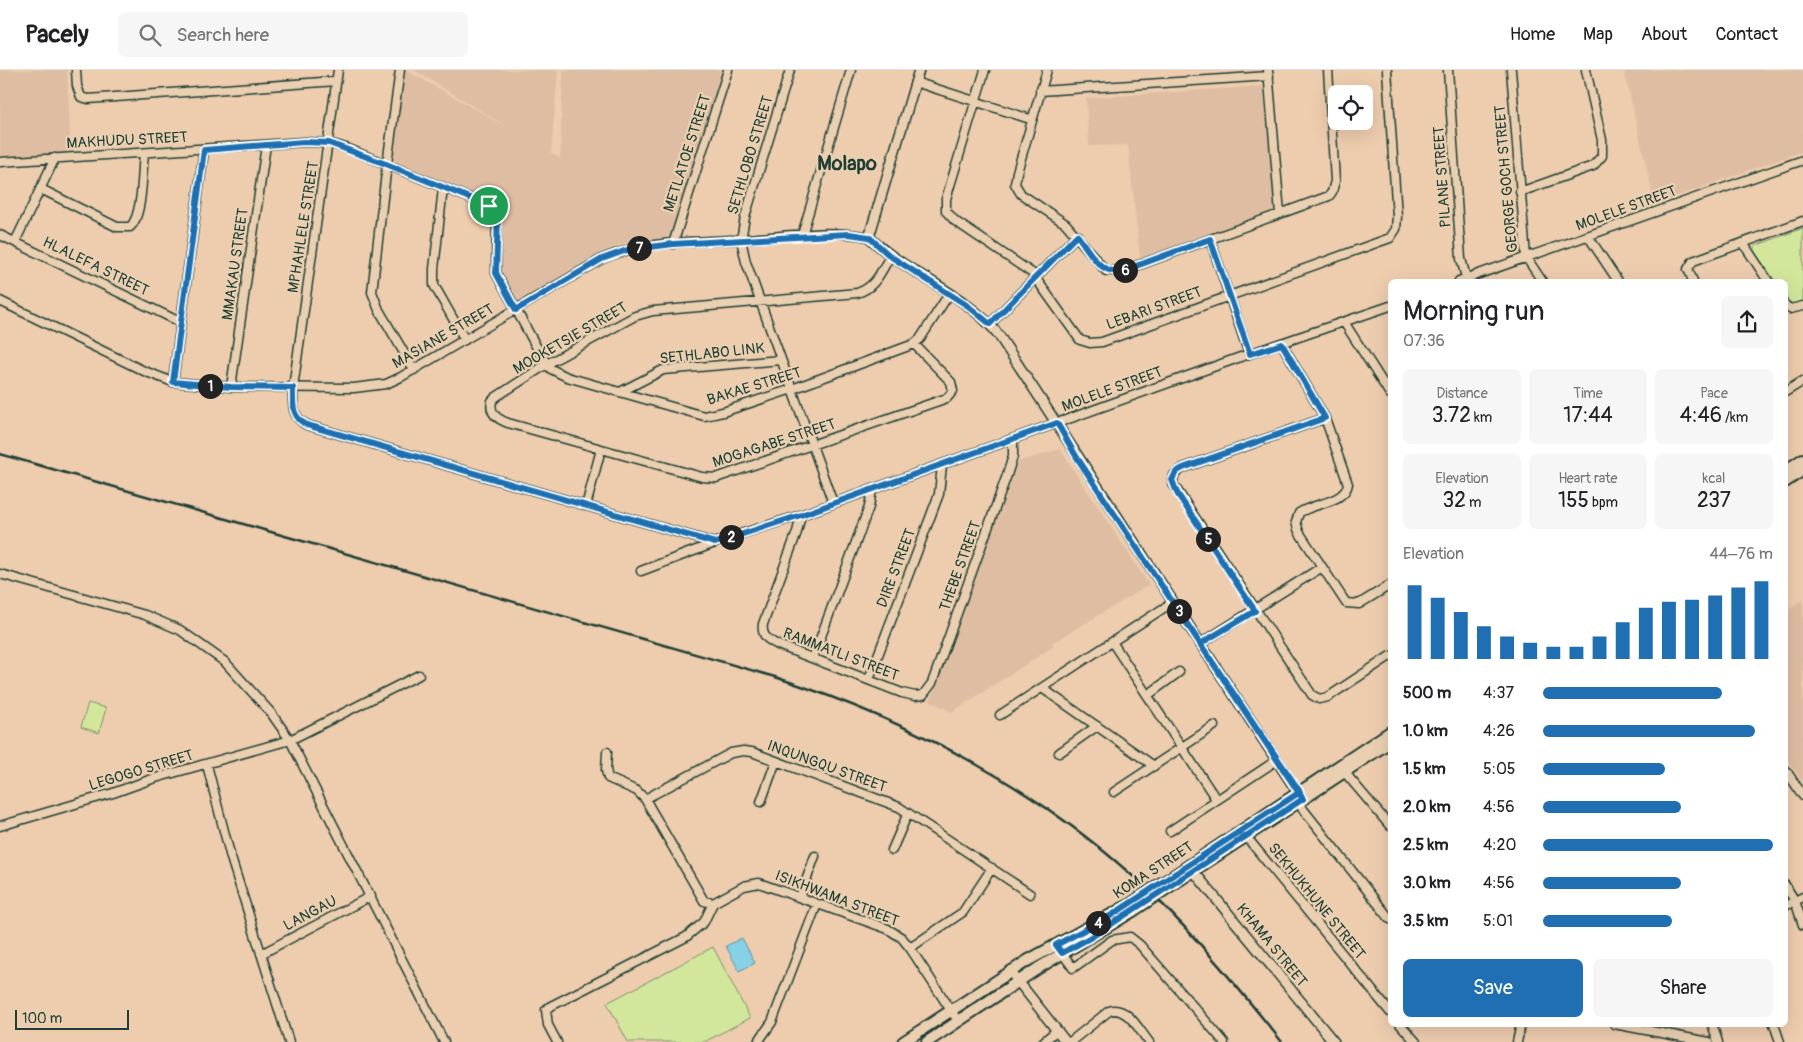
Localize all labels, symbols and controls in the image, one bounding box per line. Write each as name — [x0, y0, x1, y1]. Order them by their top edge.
search box — [118, 12, 468, 57]
text: Pacely — [25, 20, 88, 49]
icon: search — [136, 21, 164, 49]
text: Search here — [176, 23, 269, 47]
text: Home — [1510, 23, 1555, 46]
text: Map — [1583, 23, 1613, 46]
text: About — [1641, 23, 1687, 46]
text: Contact — [1715, 23, 1778, 46]
map controls — [1328, 85, 1373, 130]
button: locate — [1328, 85, 1373, 130]
street label: METLATOE STREET — [660, 92, 715, 214]
street label: SETHLOBO STREET — [723, 93, 778, 217]
street label: GEORGE GOCH STREET — [1491, 104, 1522, 254]
street label: PILANE STREET — [1429, 126, 1456, 228]
street label: MAKHUDU STREET — [66, 128, 188, 153]
district label: Molapo — [817, 151, 877, 176]
street label: MPHAHLELE STREET — [284, 160, 323, 294]
street label: MOLELE STREET — [1573, 181, 1679, 235]
pin — [468, 185, 510, 227]
icon: arrive — [475, 192, 503, 220]
street label: MMAKAU STREET — [218, 207, 253, 321]
street label: HLALEFA STREET — [40, 233, 152, 300]
pin: 7 — [626, 236, 652, 260]
text: 7 — [636, 240, 643, 257]
pin: 6 — [1112, 258, 1138, 282]
text: 6 — [1121, 262, 1130, 279]
street label: LEBARI STREET — [1104, 282, 1205, 335]
text: Morning run — [1403, 294, 1545, 329]
button: share — [1721, 296, 1773, 348]
street label: MOOKETSIE STREET — [510, 298, 631, 379]
street label: MASIANE STREET — [389, 300, 497, 373]
text: 07:36 — [1403, 331, 1445, 351]
street label: SETHLABO LINK — [659, 339, 765, 368]
street label: MOLELE STREET — [1059, 362, 1165, 416]
street label: BAKAE STREET — [705, 363, 804, 410]
pin: 1 — [198, 374, 222, 398]
text: 1 — [208, 378, 213, 395]
text: Distance — [1436, 385, 1488, 402]
text: Time — [1573, 385, 1603, 402]
text: Pace — [1700, 385, 1728, 402]
text: 3.72 — [1432, 402, 1471, 429]
text: 17:44 — [1563, 402, 1613, 429]
text: 4:46 — [1680, 402, 1722, 429]
text: km — [1471, 409, 1492, 426]
text: /km — [1722, 409, 1748, 426]
street label: MOGAGABE STREET — [710, 415, 838, 472]
text: Elevation — [1435, 470, 1489, 487]
text: Heart rate — [1558, 470, 1618, 487]
text: kcal — [1703, 470, 1725, 487]
text: 32 — [1443, 487, 1466, 514]
text: 155 — [1558, 487, 1589, 514]
text: 237 — [1697, 487, 1731, 514]
text: m — [1466, 494, 1481, 511]
text: bpm — [1589, 494, 1618, 511]
street label: THEBE STREET — [935, 518, 986, 614]
pin: 2 — [718, 524, 744, 550]
street label: DIRE STREET — [873, 526, 920, 610]
pin: 5 — [1196, 526, 1220, 552]
text: 2 — [728, 529, 735, 546]
text: 5 — [1205, 531, 1212, 548]
text: Elevation — [1403, 544, 1464, 564]
text: 44–76 m — [1710, 544, 1773, 564]
pin: 3 — [1166, 598, 1192, 624]
text: 3 — [1176, 603, 1183, 620]
street label: RAMMATLI STREET — [780, 624, 901, 685]
text: 500 m — [1403, 683, 1451, 703]
text: 4:37 — [1483, 683, 1514, 703]
text: 1.0 km — [1403, 721, 1448, 741]
text: 4:26 — [1483, 721, 1515, 741]
street label: INQUNGQU STREET — [765, 736, 889, 797]
street label: LEGOGO STREET — [87, 746, 196, 795]
text: 1.5 km — [1403, 759, 1446, 779]
text: 5:05 — [1483, 759, 1516, 779]
text: 2.0 km — [1403, 797, 1451, 817]
text: 4:56 — [1483, 797, 1515, 817]
text: 2.5 km — [1403, 835, 1448, 855]
text: 4:20 — [1483, 835, 1516, 855]
street label: KOMA STREET — [1109, 837, 1197, 903]
street label: SEKHUKHUNE STREET — [1264, 839, 1369, 963]
street label: ISIKHWAMA STREET — [772, 866, 901, 931]
text: 3.0 km — [1403, 873, 1451, 893]
text: 4:56 — [1483, 873, 1515, 893]
street label: LANGAU — [280, 891, 340, 935]
street label: KHAMA STREET — [1232, 900, 1311, 991]
pin: 4 — [1086, 910, 1110, 936]
text: 3.5 km — [1403, 911, 1448, 931]
text: 5:01 — [1483, 911, 1513, 931]
text: 4 — [1094, 915, 1103, 932]
button: Save — [1403, 959, 1583, 1017]
button: Share — [1593, 959, 1773, 1017]
scale bar — [15, 1007, 129, 1030]
text: 100 m — [22, 1010, 62, 1027]

